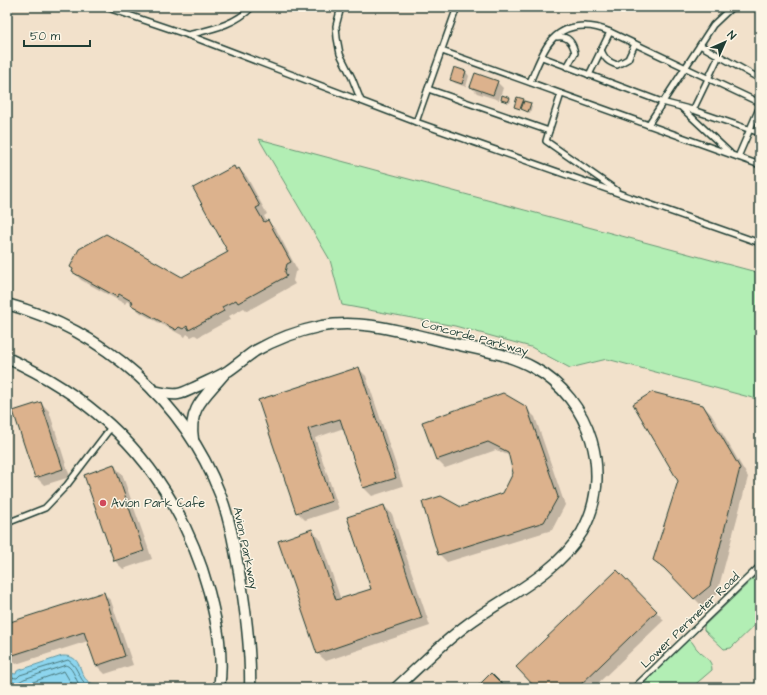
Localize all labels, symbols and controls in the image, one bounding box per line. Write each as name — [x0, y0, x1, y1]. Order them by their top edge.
scale bar — [24, 22, 90, 48]
north arrow — [705, 22, 745, 62]
text: 50 m — [30, 28, 61, 45]
text: N — [724, 28, 740, 43]
street label: Concorde Parkway — [419, 315, 530, 361]
place label: Avion Park Cafe — [111, 495, 206, 512]
marker: Avion Park Cafe — [98, 498, 108, 508]
street label: Avion Parkway — [228, 506, 263, 591]
street label: Lower Perimeter Road — [637, 569, 744, 672]

